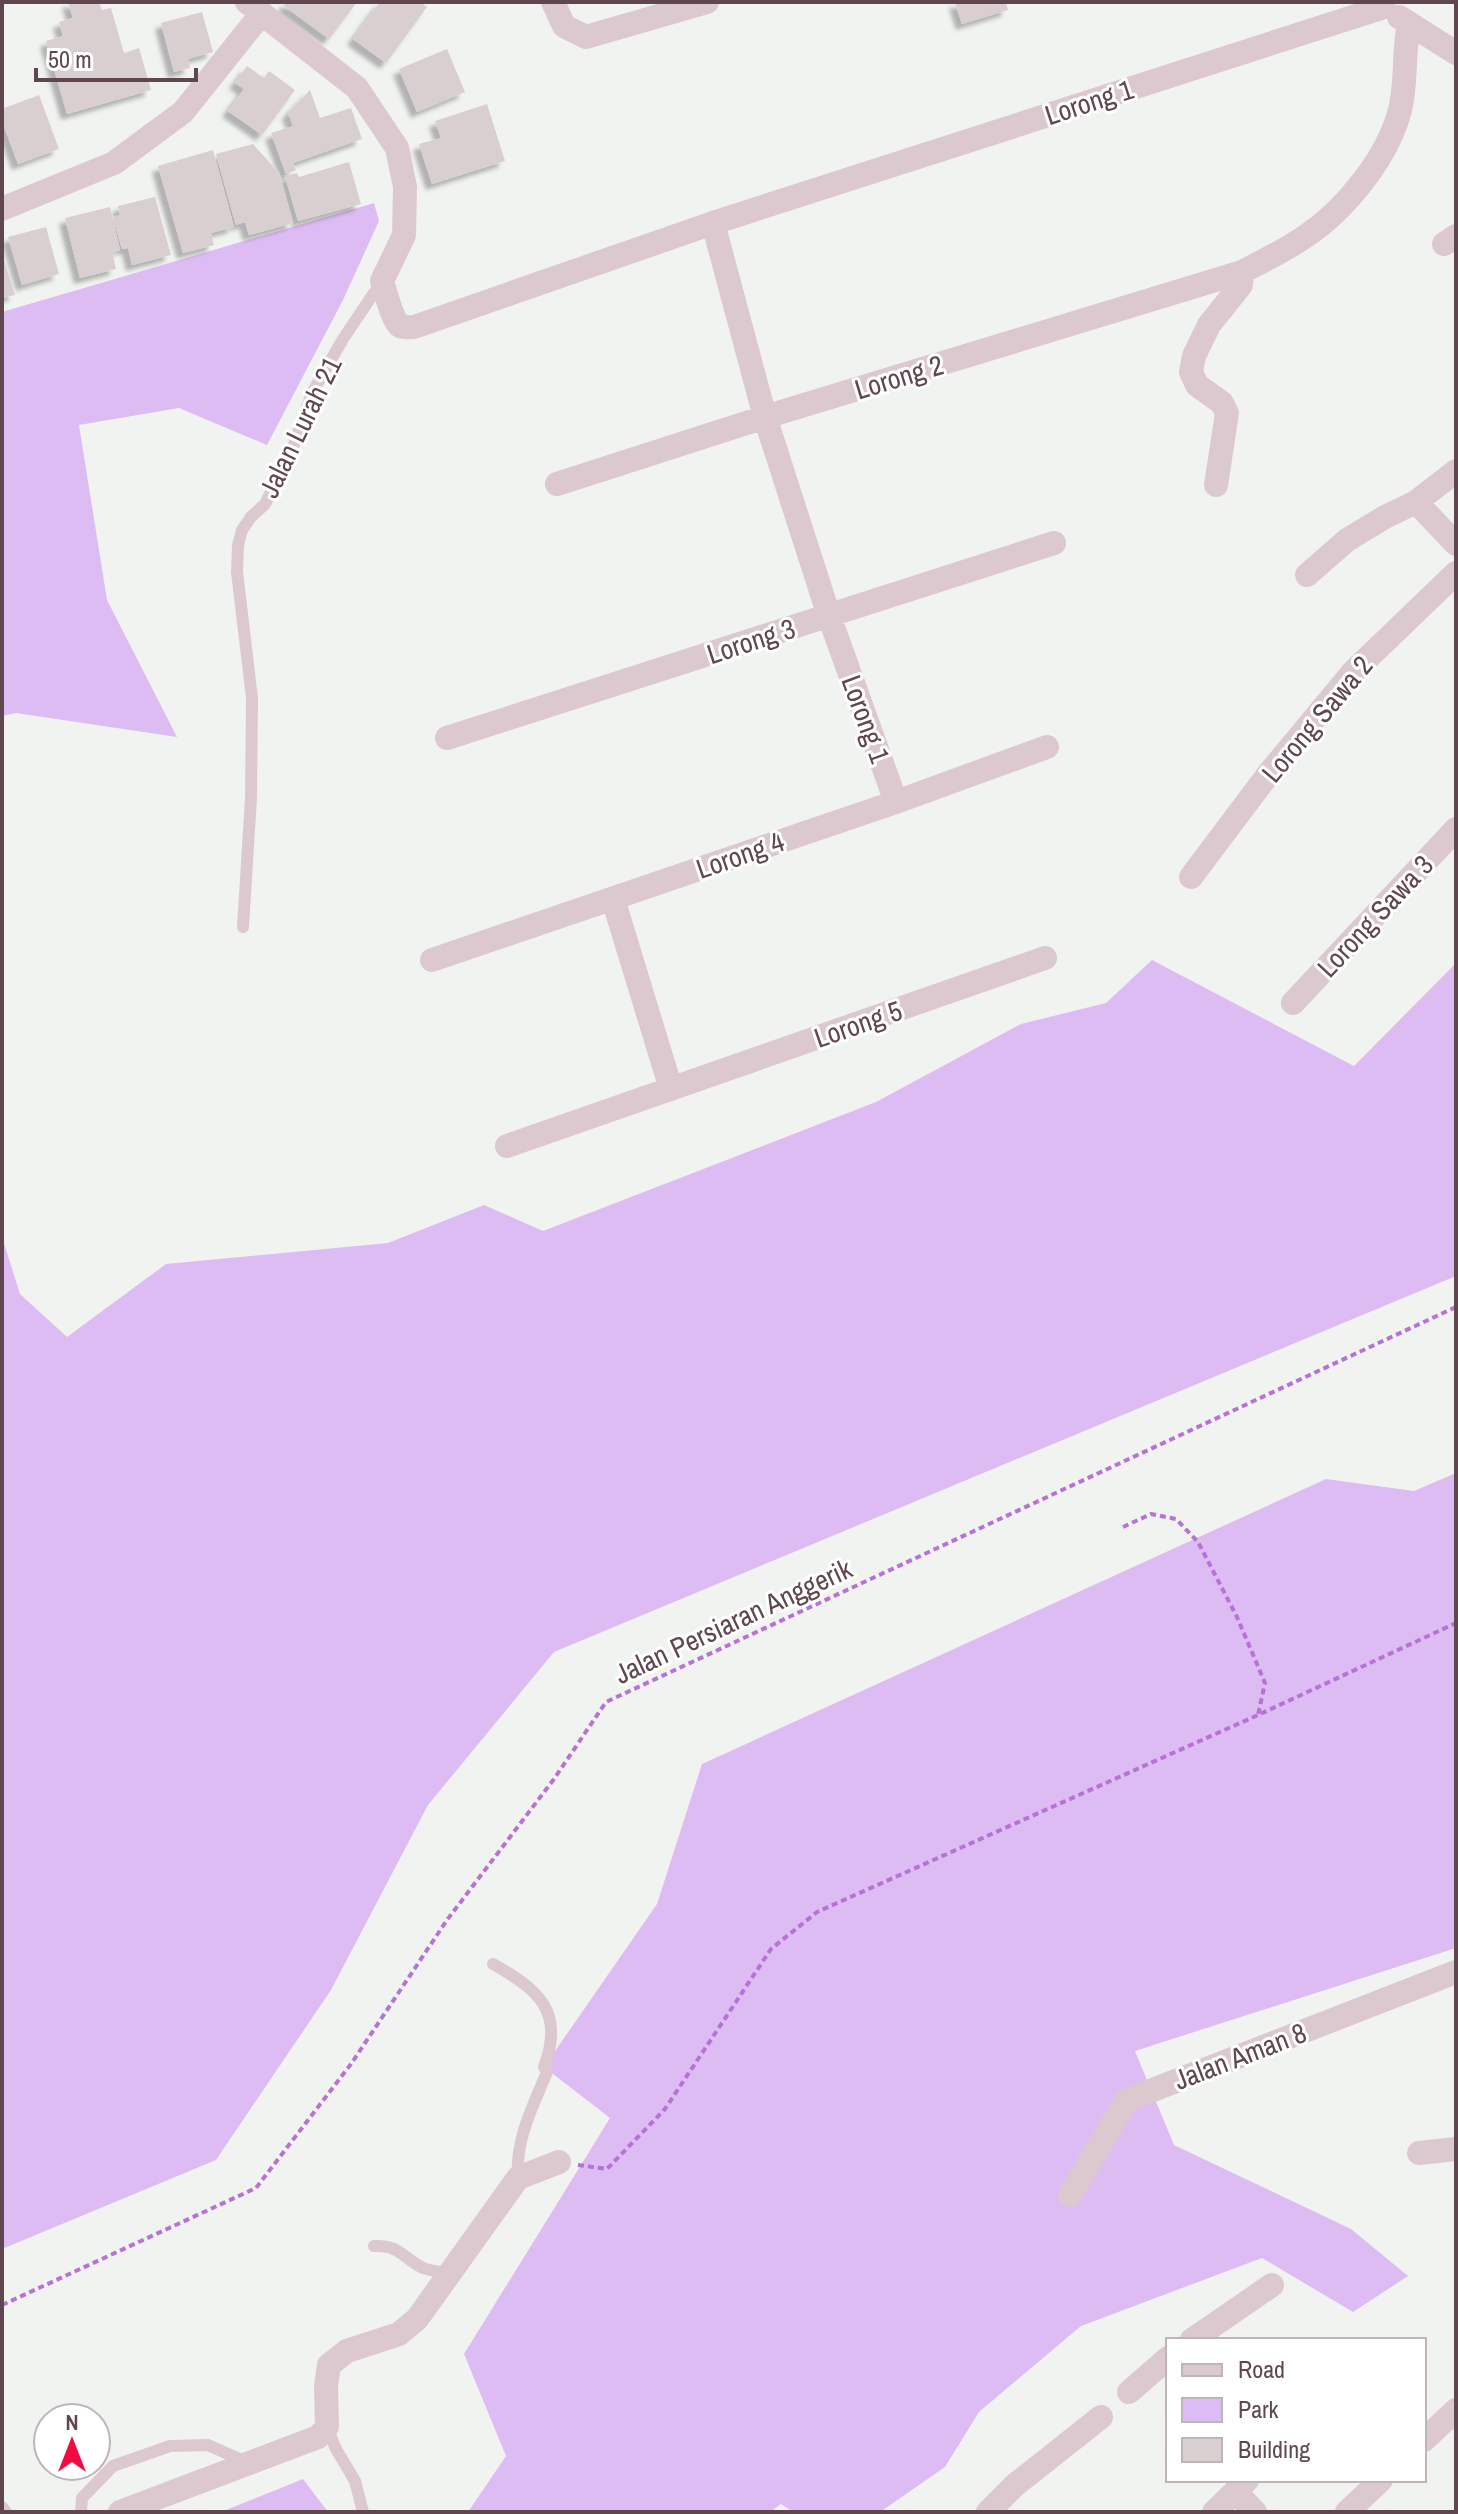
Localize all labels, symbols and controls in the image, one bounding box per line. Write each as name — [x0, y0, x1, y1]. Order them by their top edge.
scale bar — [36, 32, 196, 82]
text: 50 m — [48, 43, 92, 75]
street label: Lorong 1 — [1040, 70, 1138, 134]
street label: Lorong 2 — [850, 346, 948, 408]
street label: Jalan Lurah 21 — [250, 350, 350, 504]
street label: Lorong 3 — [702, 609, 800, 673]
street label: Lorong Sawa 2 — [1253, 648, 1381, 790]
street label: Lorong 1 — [833, 670, 899, 768]
street label: Lorong 4 — [691, 822, 789, 888]
street label: Lorong Sawa 3 — [1308, 847, 1442, 985]
street label: Lorong 5 — [809, 991, 907, 1057]
street label: Jalan Persiaran Anggerik — [608, 1549, 858, 1693]
street label: Jalan Aman 8 — [1168, 2013, 1312, 2099]
legend — [1166, 2338, 1426, 2482]
text: Road — [1238, 2353, 1285, 2385]
text: Park — [1238, 2393, 1279, 2425]
north arrow — [32, 2402, 112, 2482]
text: N — [65, 2407, 79, 2437]
text: Building — [1238, 2433, 1310, 2465]

